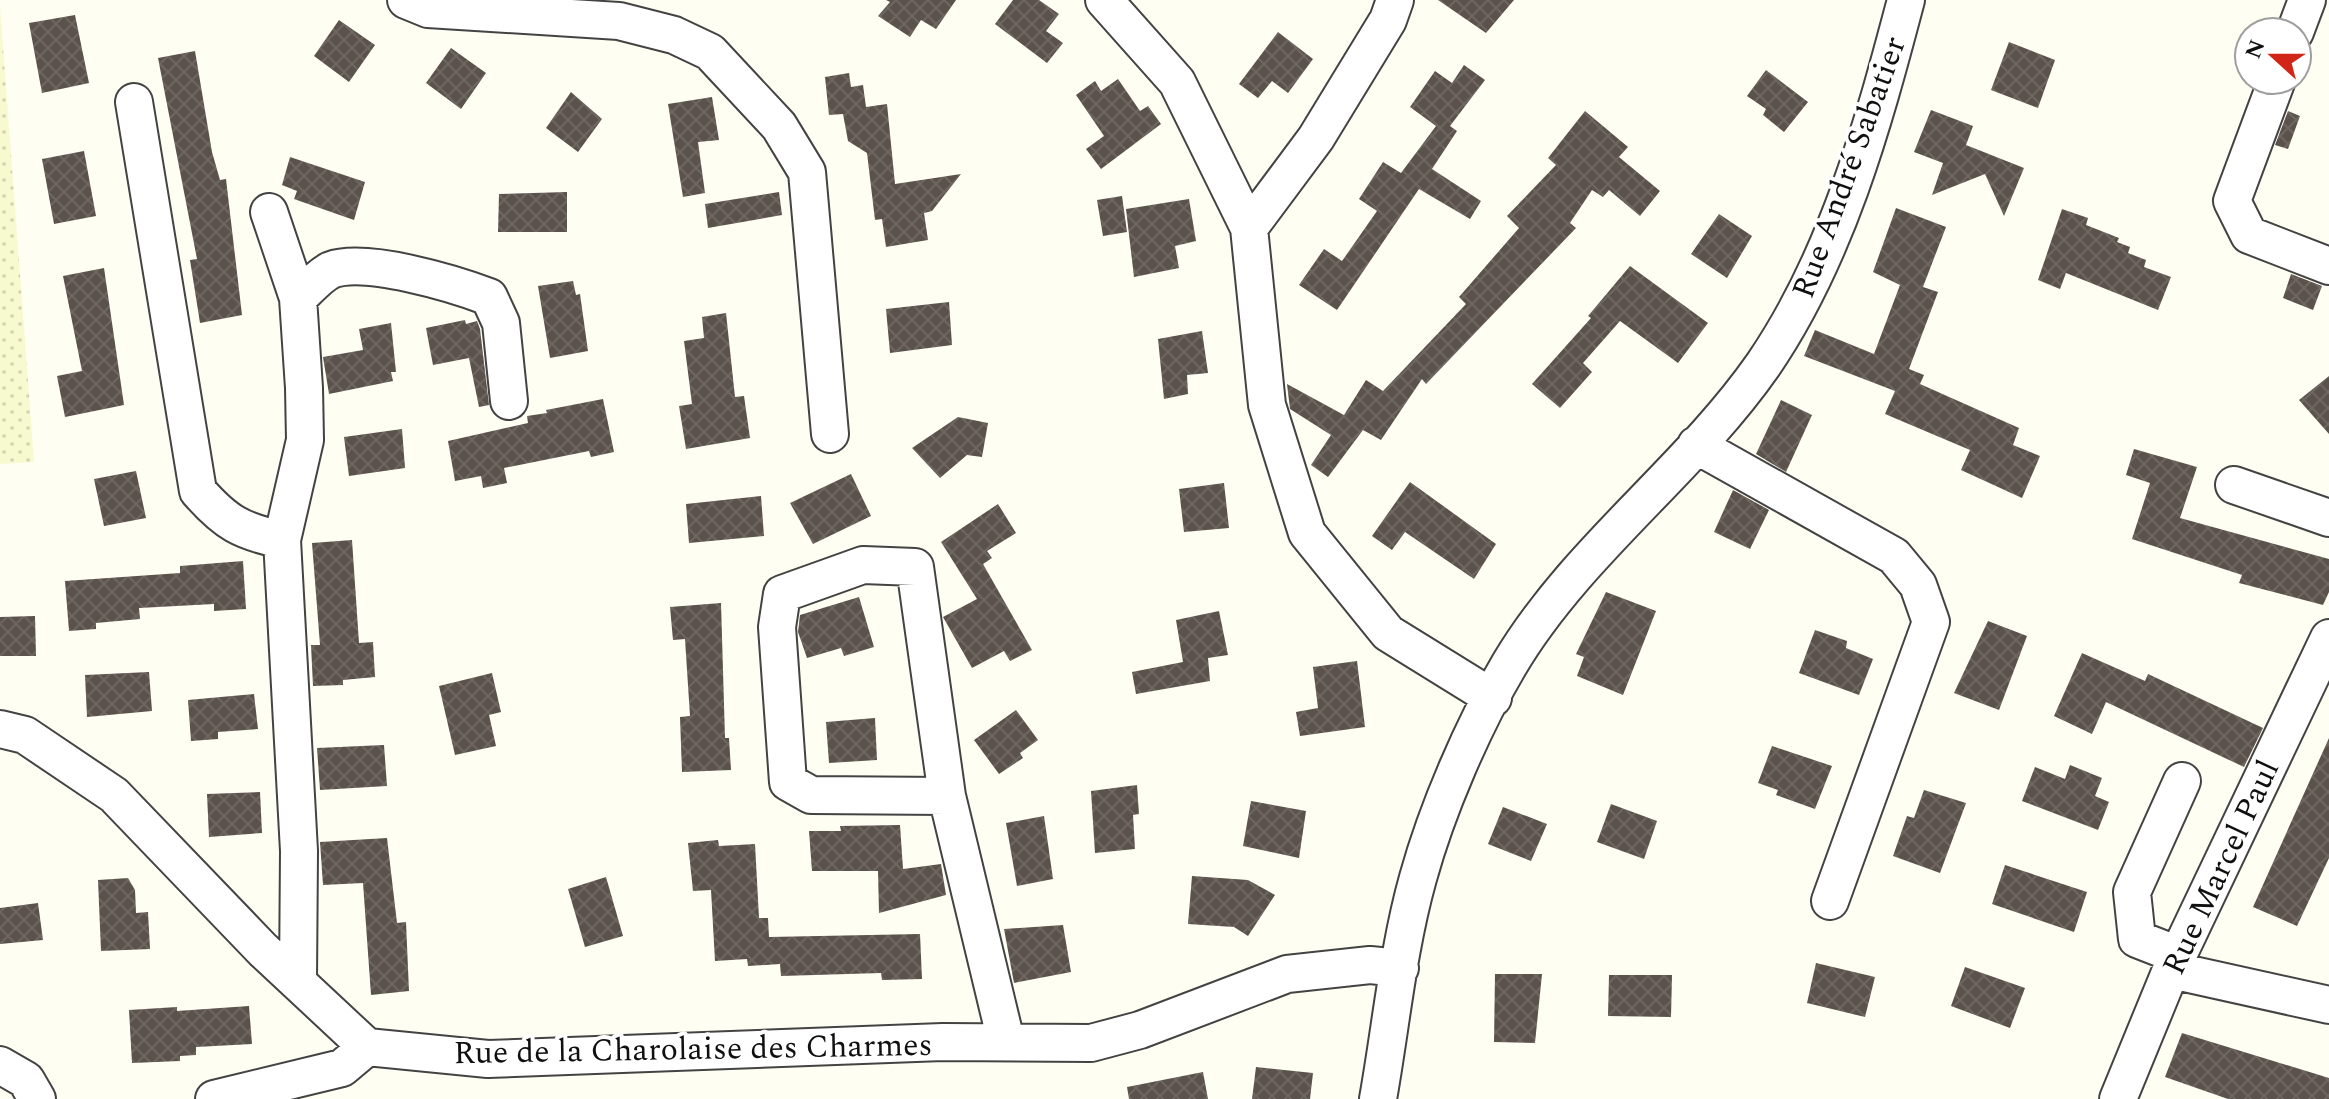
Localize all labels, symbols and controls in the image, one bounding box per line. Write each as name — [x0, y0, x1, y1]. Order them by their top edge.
north arrow — [2233, 16, 2313, 96]
street label: Rue André Sabatier — [1779, 30, 1920, 305]
text: N — [2237, 35, 2274, 64]
street label: Rue Marcel Paul — [2150, 752, 2293, 983]
street label: Rue de la Charolaise des Charmes — [453, 1021, 933, 1078]

